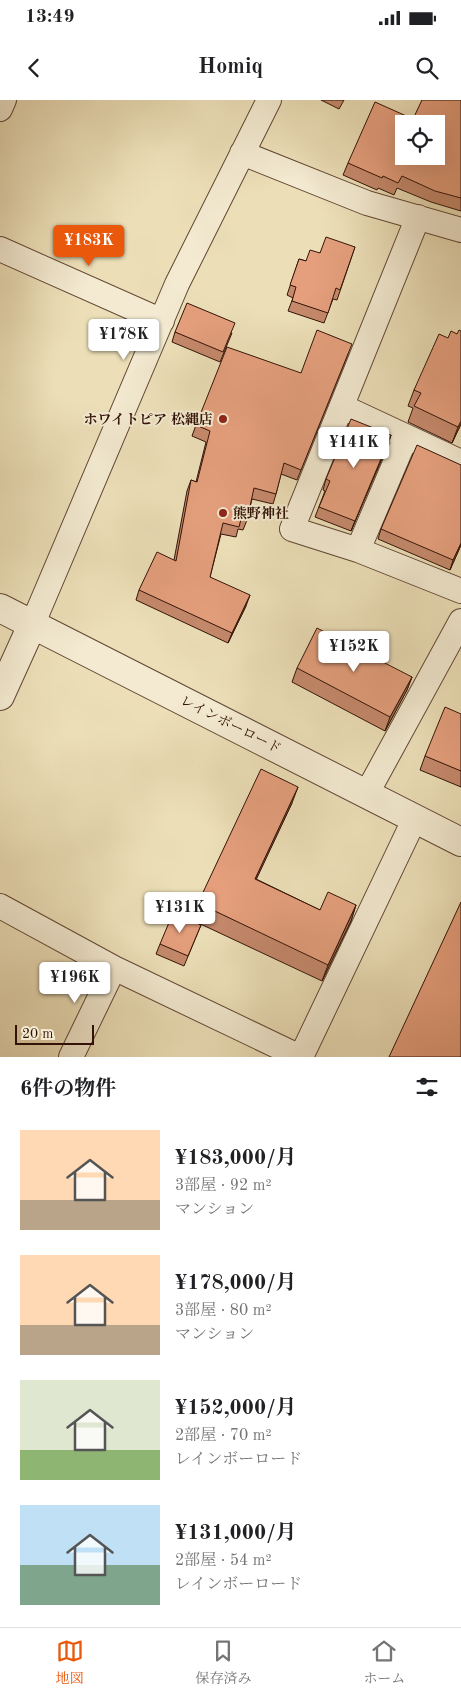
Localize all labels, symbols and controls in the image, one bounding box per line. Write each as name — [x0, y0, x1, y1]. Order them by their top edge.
text: 13:49 — [25, 8, 74, 27]
icon: back — [20, 54, 48, 82]
icon: search — [413, 54, 441, 82]
text: Homiq — [198, 56, 263, 78]
map controls — [395, 115, 445, 165]
button: locate — [395, 115, 445, 165]
pin: ¥183K — [54, 224, 124, 267]
text: ¥183K — [64, 233, 114, 249]
pin: ¥178K — [89, 318, 159, 361]
text: ¥178K — [99, 327, 149, 343]
place label: ホワイトピア 松縄店 — [84, 412, 213, 427]
marker: ホワイトピア 松縄店 — [217, 413, 229, 425]
pin: ¥141K — [319, 426, 389, 469]
text: ¥141K — [329, 435, 379, 451]
place label: 熊野神社 — [233, 506, 289, 521]
marker: 熊野神社 — [217, 507, 229, 519]
pin: ¥152K — [319, 630, 389, 673]
text: ¥152K — [329, 639, 379, 655]
street label: レインボーロード — [178, 692, 284, 756]
pin: ¥131K — [145, 892, 215, 934]
text: ¥131K — [155, 900, 205, 916]
pin: ¥196K — [40, 962, 110, 1004]
text: ¥196K — [50, 970, 100, 986]
scale bar — [15, 1022, 94, 1045]
text: 20 m — [22, 1027, 53, 1041]
icon: filters — [413, 1073, 441, 1101]
text: 6件の物件 — [20, 1079, 116, 1100]
text: ¥183,000/月 — [175, 1148, 297, 1169]
icon: home — [60, 1150, 120, 1210]
text: 3部屋 · 92 m² — [175, 1178, 272, 1194]
text: マンション — [175, 1202, 254, 1218]
text: ¥178,000/月 — [175, 1273, 297, 1294]
icon: home — [60, 1275, 120, 1335]
text: 3部屋 · 80 m² — [175, 1303, 272, 1319]
text: マンション — [175, 1327, 254, 1343]
text: ¥152,000/月 — [175, 1398, 297, 1419]
icon: home — [60, 1400, 120, 1460]
text: 2部屋 · 70 m² — [175, 1428, 272, 1444]
text: レインボーロード — [175, 1452, 302, 1468]
text: ¥131,000/月 — [175, 1523, 297, 1544]
icon: home — [60, 1525, 120, 1585]
text: 2部屋 · 54 m² — [175, 1553, 272, 1569]
text: レインボーロード — [175, 1577, 302, 1593]
tab: 地図 — [56, 1637, 84, 1688]
tab: 保存済み — [195, 1637, 251, 1688]
tab: ホーム — [363, 1637, 405, 1688]

